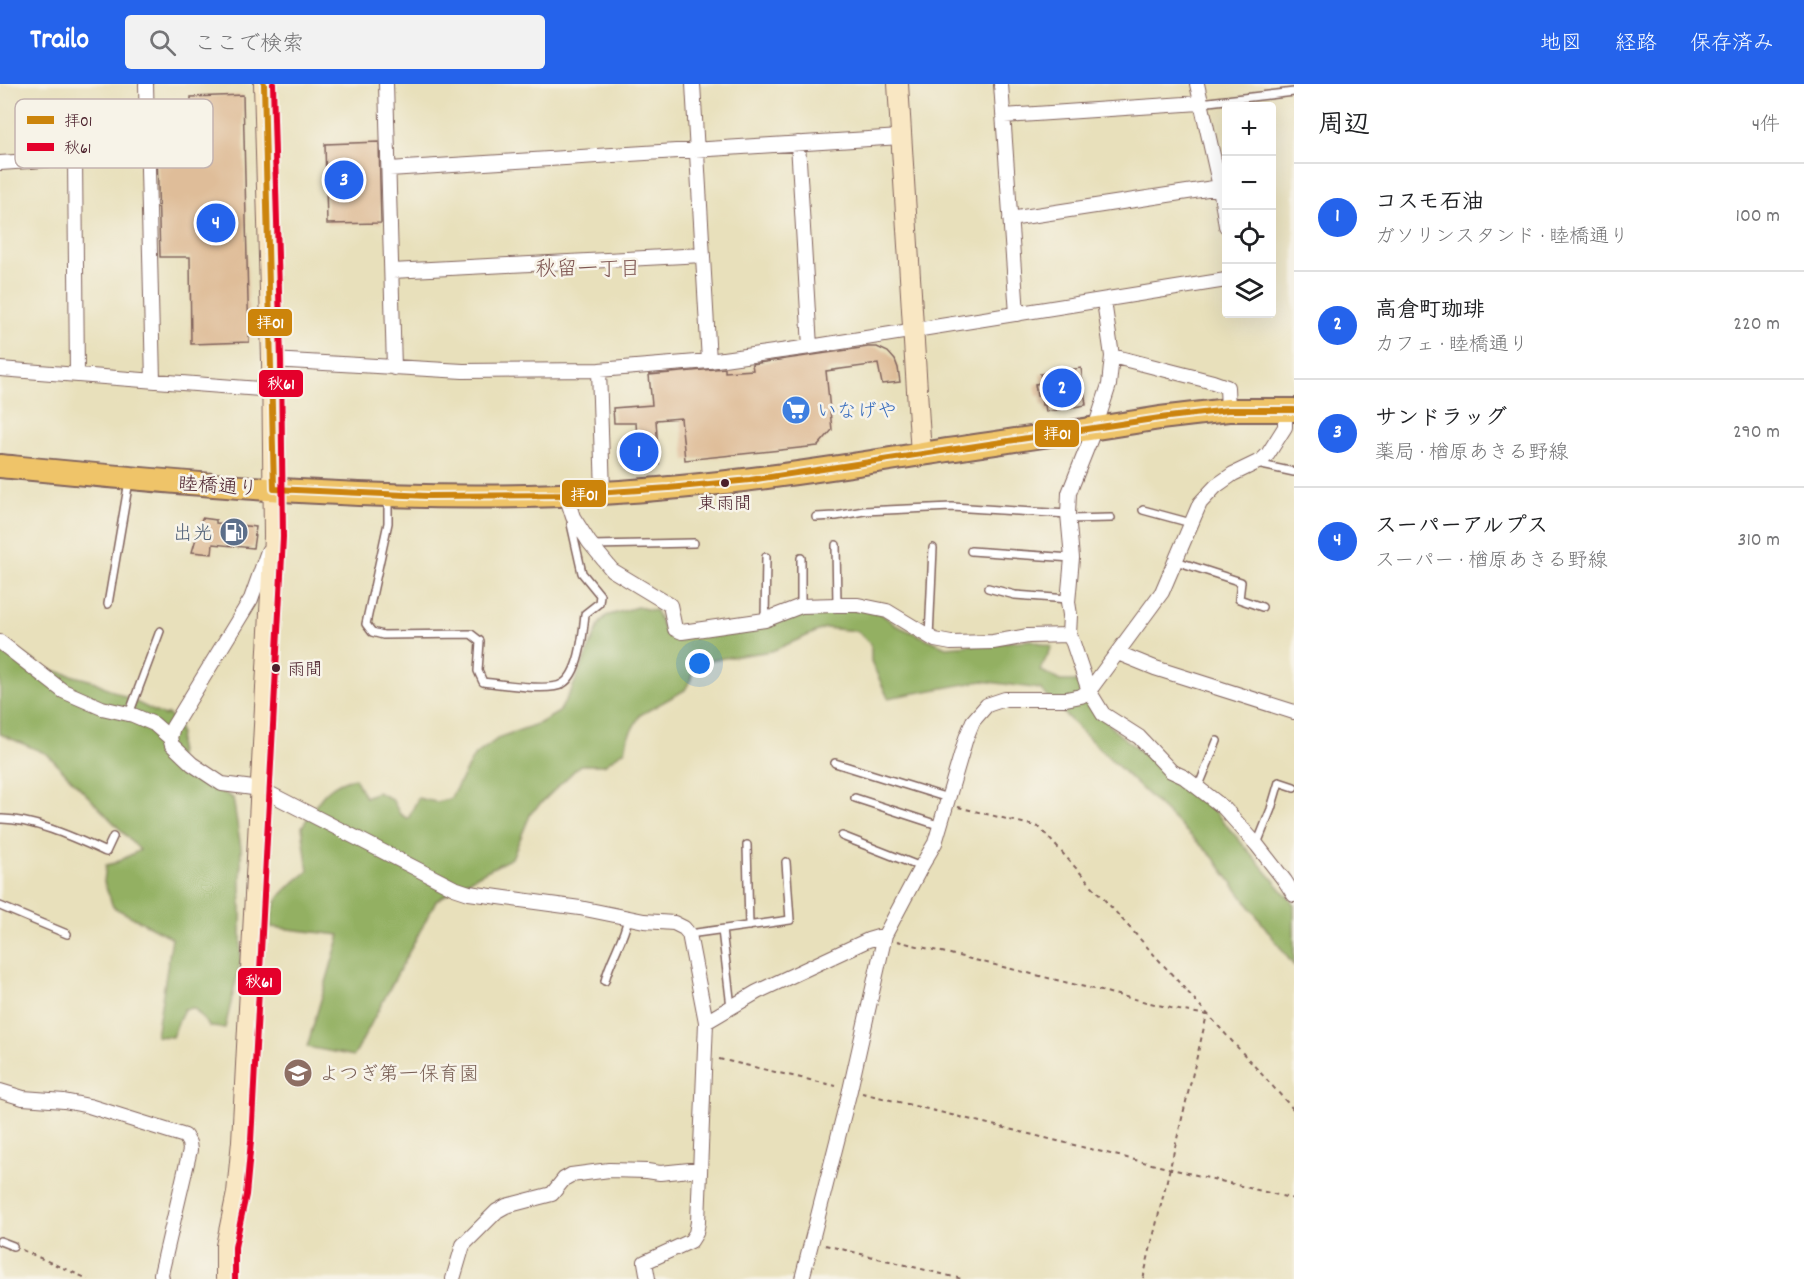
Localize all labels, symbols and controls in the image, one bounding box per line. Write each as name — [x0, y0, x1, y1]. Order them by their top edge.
search box — [125, 15, 545, 69]
text: Trailo — [30, 22, 89, 62]
icon: search — [146, 26, 179, 59]
text: ここで検索 — [194, 30, 304, 61]
text: 地図 — [1540, 30, 1582, 60]
text: 経路 — [1615, 30, 1657, 60]
text: 保存済み — [1690, 30, 1774, 60]
legend — [15, 99, 213, 168]
map controls — [1222, 102, 1276, 318]
button: + — [1222, 102, 1276, 156]
text: 周辺 — [1318, 108, 1370, 145]
text: 拝01 — [64, 111, 92, 134]
text: 4件 — [1752, 112, 1780, 140]
text: 秋61 — [64, 138, 91, 161]
button: − — [1222, 156, 1276, 210]
pin: 3 — [324, 158, 364, 202]
text: コスモ石油 — [1375, 188, 1484, 219]
pin: 4 — [196, 200, 236, 246]
text: 1 — [1335, 203, 1340, 231]
text: 100 m — [1736, 203, 1780, 231]
button: locate — [1222, 210, 1276, 264]
text: ガソリンスタンド · 睦橋通り — [1375, 224, 1629, 252]
district label: 秋留一丁目 — [536, 256, 641, 286]
button: layers — [1222, 264, 1276, 318]
text: 高倉町珈琲 — [1375, 296, 1485, 327]
line badge: 拝01 — [247, 308, 293, 337]
text: 2 — [1333, 311, 1342, 339]
text: 220 m — [1733, 311, 1780, 339]
text: 拝01 — [256, 313, 284, 336]
text: カフェ · 睦橋通り — [1375, 332, 1529, 360]
pin: 2 — [1042, 366, 1082, 410]
line badge: 秋61 — [258, 369, 304, 398]
text: 秋61 — [267, 374, 295, 397]
supermarket icon: いなげや — [780, 394, 812, 426]
place label: いなげや — [817, 399, 897, 427]
text: サンドラッグ — [1375, 404, 1507, 435]
line badge: 拝01 — [1034, 419, 1080, 448]
text: 3 — [1333, 419, 1342, 447]
text: 290 m — [1733, 419, 1780, 447]
text: 拝01 — [1043, 424, 1071, 447]
pin: 1 — [620, 430, 658, 475]
text: 薬局 · 楢原あきる野線 — [1375, 440, 1568, 468]
street label: 睦橋通り — [177, 471, 259, 505]
marker: 東雨間 — [719, 477, 731, 489]
line badge: 拝01 — [561, 479, 607, 508]
text: 拝01 — [570, 485, 598, 508]
place label: 東雨間 — [698, 493, 752, 518]
text: スーパーアルプス — [1375, 512, 1548, 543]
fuel station icon: 出光 — [218, 516, 250, 548]
place label: 出光 — [173, 521, 213, 549]
text: 4 — [1333, 527, 1342, 555]
text: 310 m — [1738, 527, 1780, 555]
text: スーパー · 楢原あきる野線 — [1375, 548, 1608, 576]
your location — [685, 649, 714, 678]
place label: 雨間 — [287, 659, 323, 684]
marker: 雨間 — [270, 662, 282, 674]
line badge: 秋61 — [237, 967, 282, 996]
text: 秋61 — [245, 972, 273, 995]
school or university icon: よつぎ第一保育園 — [282, 1057, 314, 1089]
place label: よつぎ第一保育園 — [319, 1062, 479, 1090]

